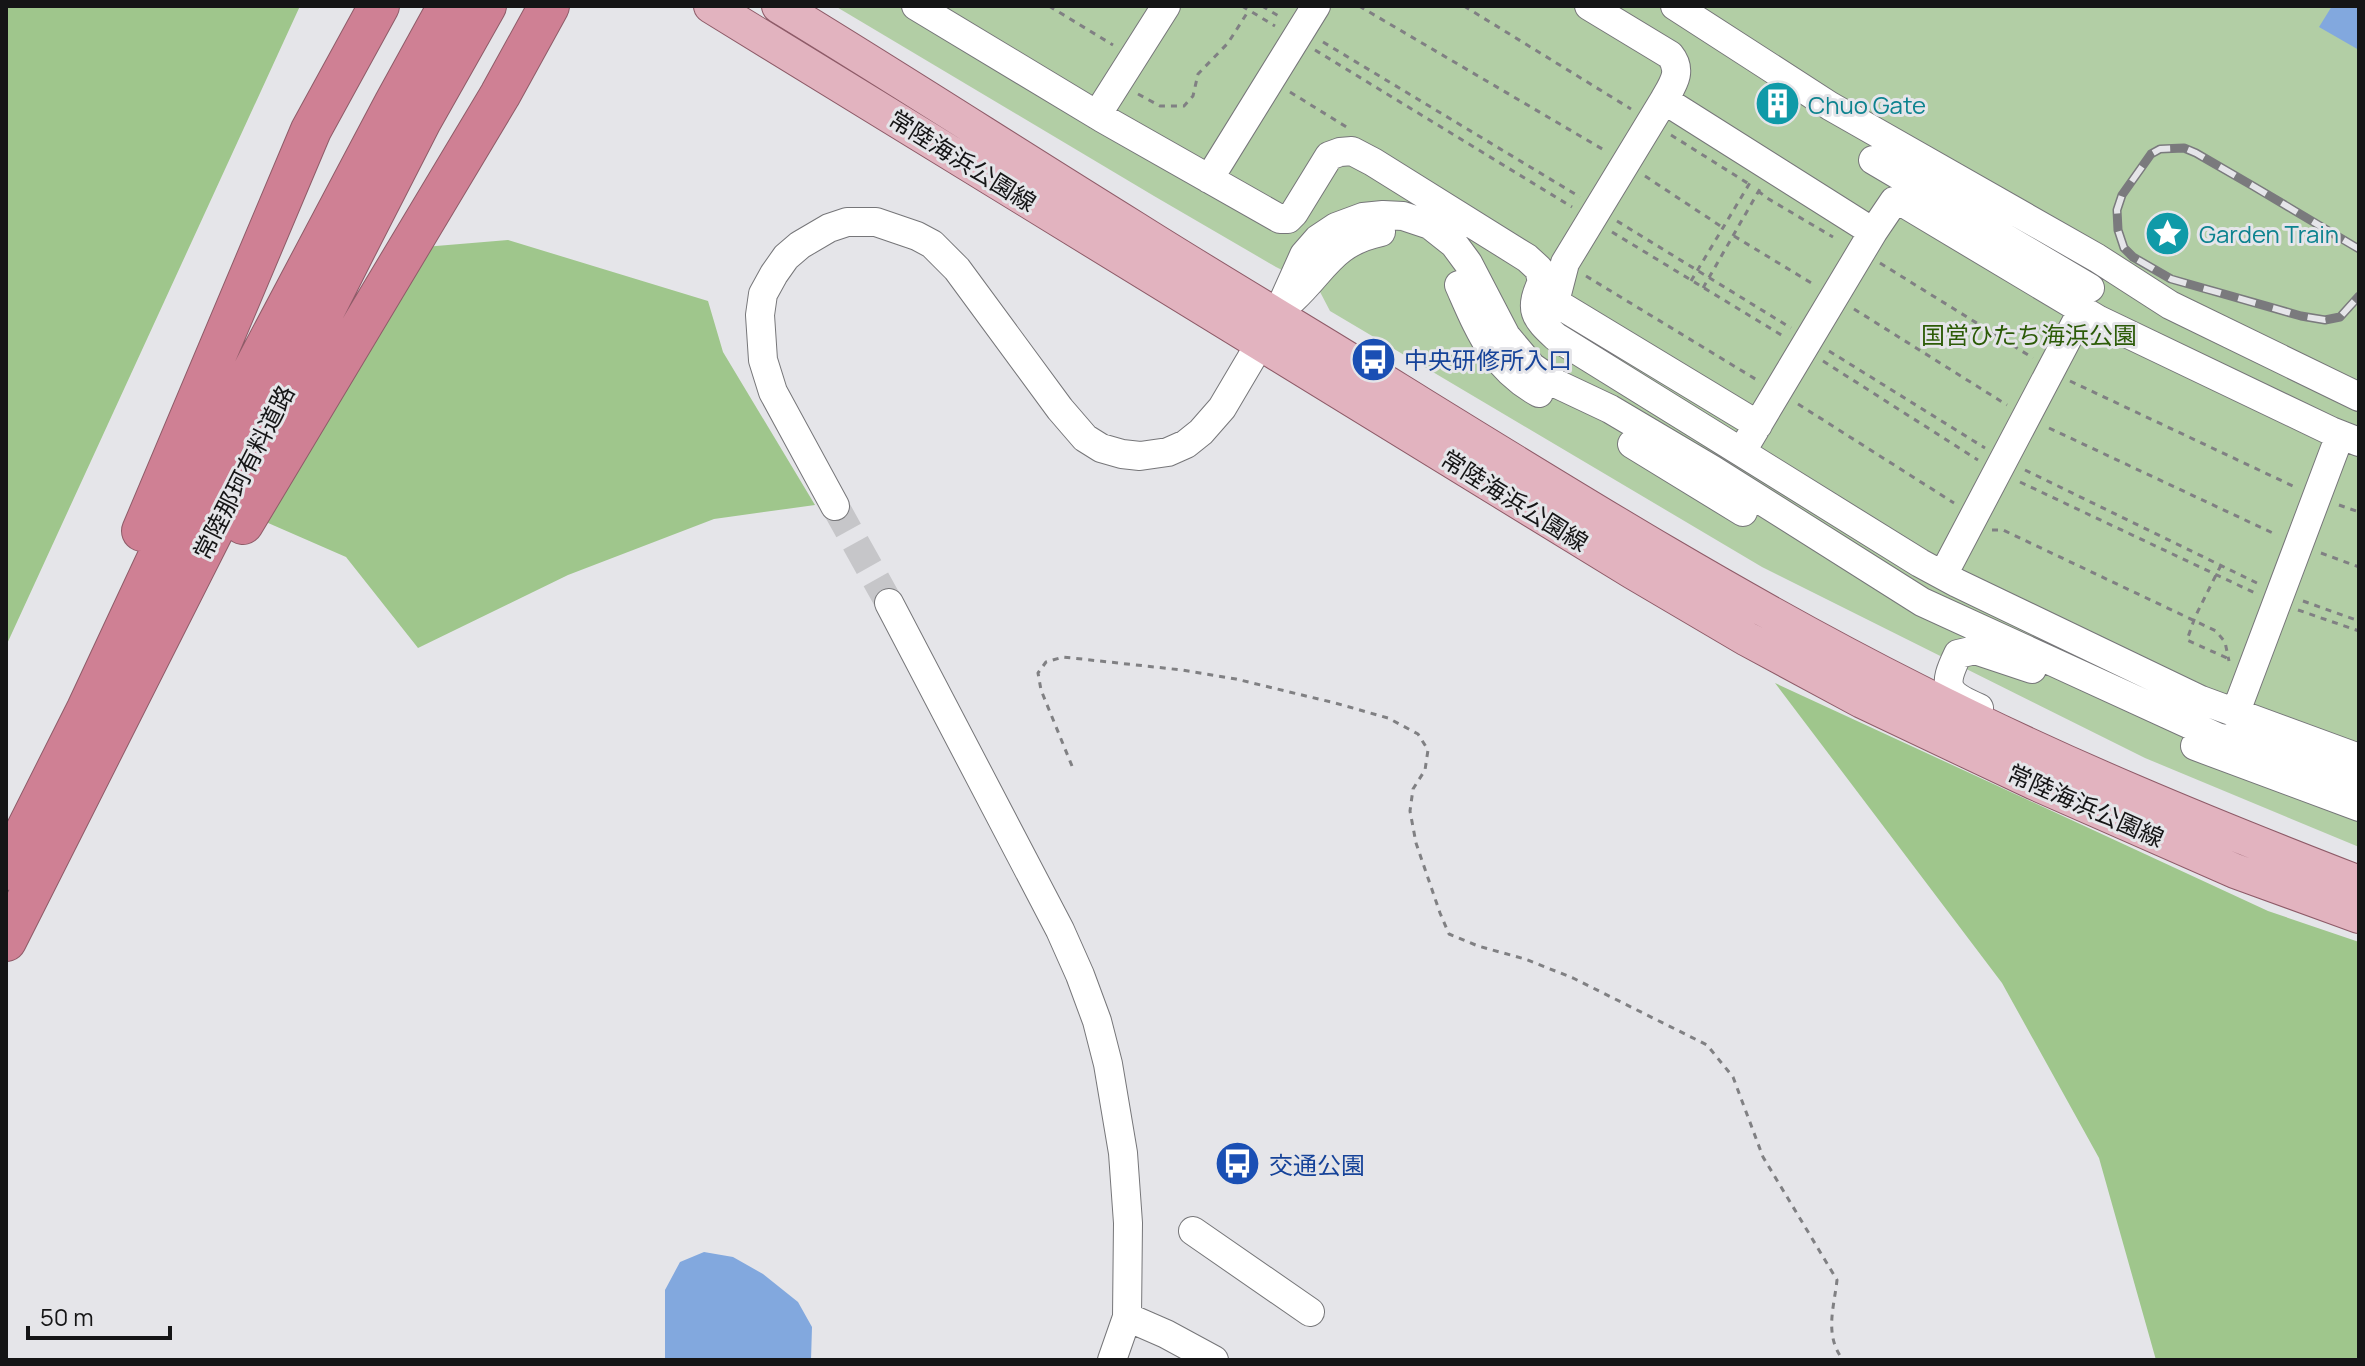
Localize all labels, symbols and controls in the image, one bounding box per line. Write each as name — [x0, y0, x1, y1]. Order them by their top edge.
building icon: Chuo Gate — [1753, 80, 1801, 128]
place label: Chuo Gate — [1808, 88, 1926, 121]
street label: 常陸海浜公園線 — [883, 101, 1043, 219]
place icon: Garden Train — [2144, 209, 2192, 257]
place label: Garden Train — [2199, 217, 2339, 250]
park label: 国営ひたち海浜公園 — [1921, 318, 2137, 351]
bus stop icon: 中央研修所入口 — [1349, 335, 1397, 383]
place label: 中央研修所入口 — [1404, 343, 1572, 376]
street label: 常陸那珂有料道路 — [185, 379, 301, 565]
street label: 常陸海浜公園線 — [1435, 441, 1595, 559]
street label: 常陸海浜公園線 — [2003, 756, 2169, 854]
bus stop icon: 交通公園 — [1214, 1140, 1262, 1188]
place label: 交通公園 — [1269, 1148, 1365, 1181]
scale bar — [28, 1290, 170, 1340]
text: 50 m — [40, 1300, 94, 1333]

